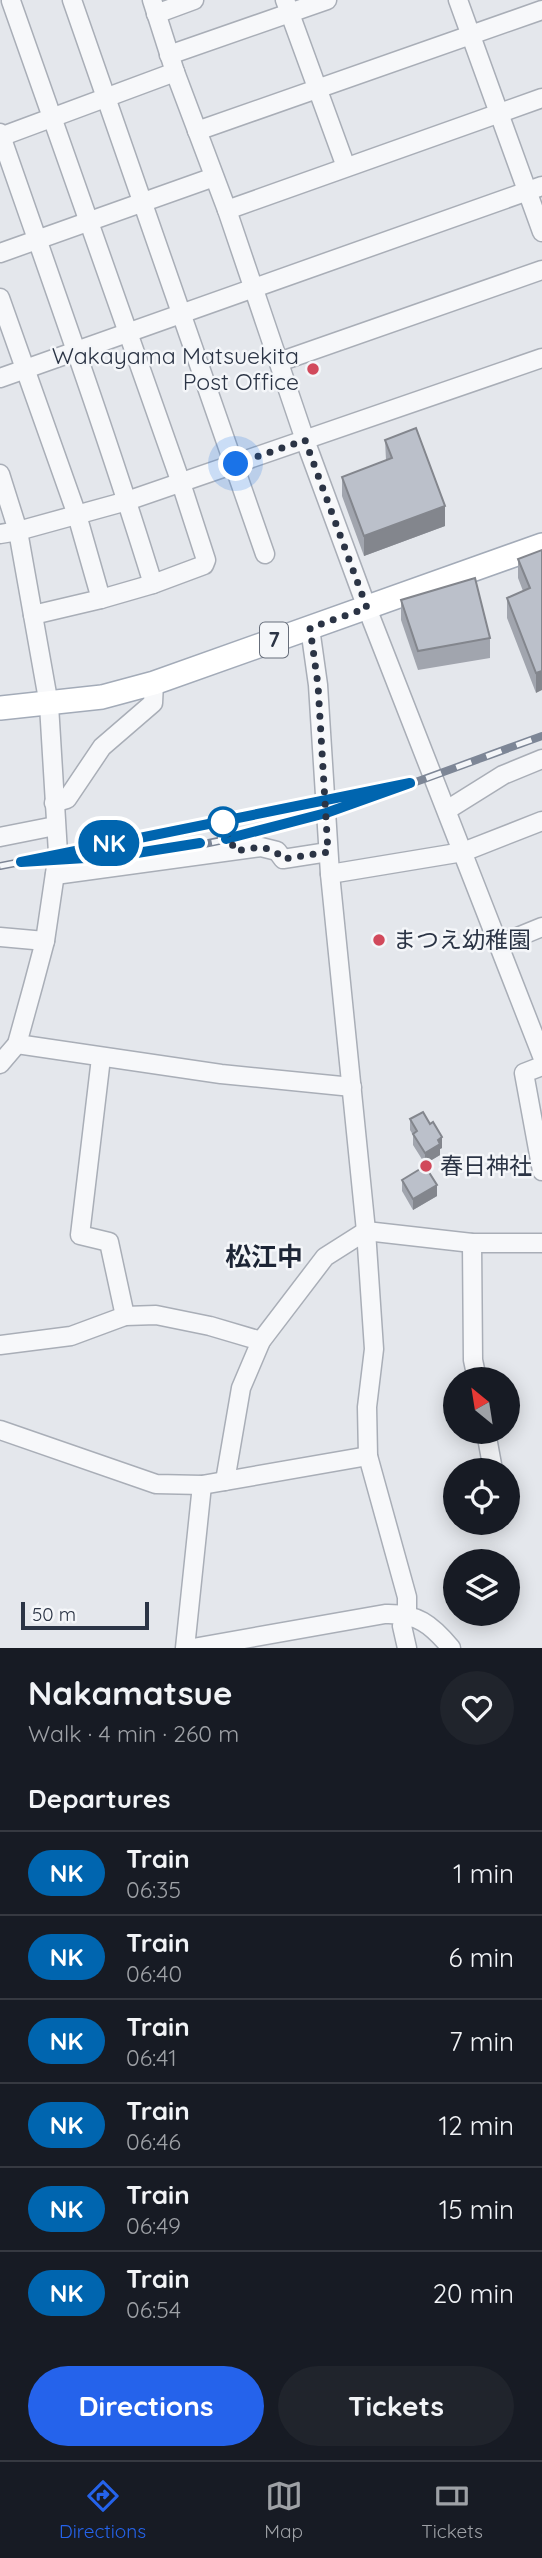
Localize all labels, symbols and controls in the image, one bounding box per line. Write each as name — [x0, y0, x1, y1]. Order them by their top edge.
place label: Wakayama Matsuekita Post Office — [52, 341, 299, 396]
marker: Wakayama Matsuekita Post Office — [305, 361, 321, 377]
your location — [218, 446, 253, 481]
road number: 7 — [260, 622, 288, 658]
unlabelled marker — [208, 807, 238, 837]
line badge: NK — [78, 820, 140, 866]
text: NK — [92, 828, 126, 858]
place label: まつえ幼稚園 — [393, 925, 531, 954]
marker: まつえ幼稚園 — [371, 932, 387, 948]
place label: 春日神社 — [440, 1151, 532, 1180]
marker: 春日神社 — [418, 1158, 434, 1174]
district label: 松江中 — [225, 1240, 303, 1273]
north arrow — [443, 1367, 520, 1444]
map controls — [443, 1367, 520, 1626]
button: locate — [443, 1458, 520, 1535]
button: layers — [443, 1549, 520, 1626]
scale bar — [21, 1599, 149, 1631]
text: 50 m — [32, 1602, 76, 1626]
button: heart — [440, 1671, 514, 1745]
text: Nakamatsue — [28, 1672, 232, 1713]
text: Walk · 4 min · 260 m — [28, 1719, 239, 1748]
text: Departures — [28, 1782, 171, 1815]
text: Train — [126, 1842, 190, 1875]
text: 1 min — [453, 1857, 514, 1890]
text: NK — [50, 1858, 83, 1888]
text: 06:35 — [126, 1875, 181, 1904]
text: Train — [126, 1926, 190, 1959]
text: 6 min — [449, 1941, 514, 1974]
text: NK — [50, 1942, 83, 1972]
text: 06:40 — [126, 1959, 182, 1988]
text: Train — [126, 2010, 190, 2043]
text: 7 min — [449, 2025, 514, 2058]
text: NK — [50, 2026, 83, 2056]
text: 06:41 — [126, 2043, 177, 2072]
text: Train — [126, 2094, 190, 2127]
text: 12 min — [439, 2109, 514, 2142]
text: NK — [50, 2110, 83, 2140]
text: 06:46 — [126, 2127, 181, 2156]
text: Train — [126, 2178, 190, 2211]
text: 15 min — [439, 2193, 514, 2226]
text: NK — [50, 2194, 83, 2224]
text: 06:49 — [126, 2211, 181, 2240]
text: Train — [126, 2262, 190, 2295]
text: 20 min — [433, 2277, 514, 2310]
text: NK — [50, 2278, 83, 2308]
text: 06:54 — [126, 2295, 181, 2324]
button: Directions — [28, 2366, 264, 2446]
button: Tickets — [278, 2366, 514, 2446]
tab: Directions — [59, 2477, 146, 2543]
tab: Map — [264, 2477, 303, 2543]
tab: Tickets — [421, 2477, 483, 2543]

